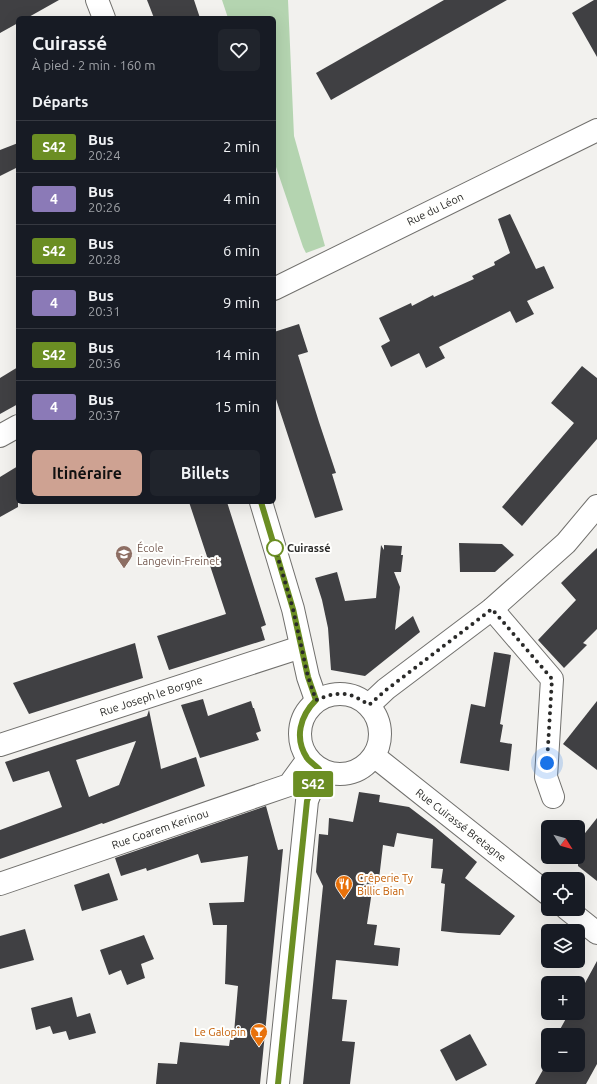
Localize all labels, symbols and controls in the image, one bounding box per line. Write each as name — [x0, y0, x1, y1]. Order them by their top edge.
button: heart — [218, 29, 260, 71]
text: Cuirassé — [32, 32, 107, 54]
text: À pied · 2 min · 160 m — [32, 58, 156, 72]
text: Départs — [32, 93, 88, 110]
text: Bus — [88, 131, 114, 148]
text: 2 min — [223, 138, 260, 155]
text: S42 — [42, 139, 66, 155]
text: 20:24 — [88, 148, 121, 162]
text: Bus — [88, 183, 114, 200]
text: 4 min — [223, 190, 260, 207]
street label: Rue du Léon — [405, 190, 465, 228]
text: 4 — [50, 191, 58, 207]
text: 20:26 — [88, 200, 121, 214]
text: Bus — [88, 235, 114, 252]
text: 6 min — [223, 242, 260, 259]
text: S42 — [42, 243, 66, 259]
text: 20:28 — [88, 252, 121, 266]
text: Bus — [88, 287, 114, 304]
text: 9 min — [223, 294, 260, 311]
text: 4 — [50, 295, 58, 311]
text: 20:31 — [88, 304, 121, 318]
text: Bus — [88, 339, 114, 356]
text: 14 min — [214, 346, 260, 363]
text: S42 — [42, 347, 66, 363]
text: 20:36 — [88, 356, 121, 370]
text: Bus — [88, 391, 114, 408]
text: 15 min — [214, 398, 260, 415]
text: 4 — [50, 399, 58, 415]
text: 20:37 — [88, 408, 121, 422]
button: Itinéraire — [32, 450, 142, 496]
button: Billets — [150, 450, 260, 496]
marker: Cuirassé — [266, 539, 284, 557]
place label: École Langevin-Freinet — [137, 541, 220, 567]
place label: Cuirassé — [287, 542, 331, 554]
school or university icon: École Langevin-Freinet — [114, 544, 134, 569]
street label: Rue Joseph le Borgne — [98, 674, 204, 718]
your location — [537, 753, 557, 773]
line badge: S42 — [290, 771, 336, 797]
text: S42 — [301, 776, 325, 792]
street label: Rue Cuirassé Bretagne — [414, 786, 508, 864]
street label: Rue Goarem Kerinou — [110, 807, 210, 851]
north arrow — [541, 820, 585, 864]
map controls — [541, 820, 585, 1072]
place label: Crêperie Ty Billic Bian — [357, 872, 414, 897]
button: locate — [541, 872, 585, 916]
restaurant icon: Crêperie Ty Billic Bian — [334, 874, 354, 899]
button: layers — [541, 924, 585, 968]
button: + — [541, 976, 585, 1020]
bar icon: Le Galopin — [249, 1022, 269, 1047]
place label: Le Galopin — [194, 1026, 246, 1038]
button: − — [541, 1028, 585, 1072]

